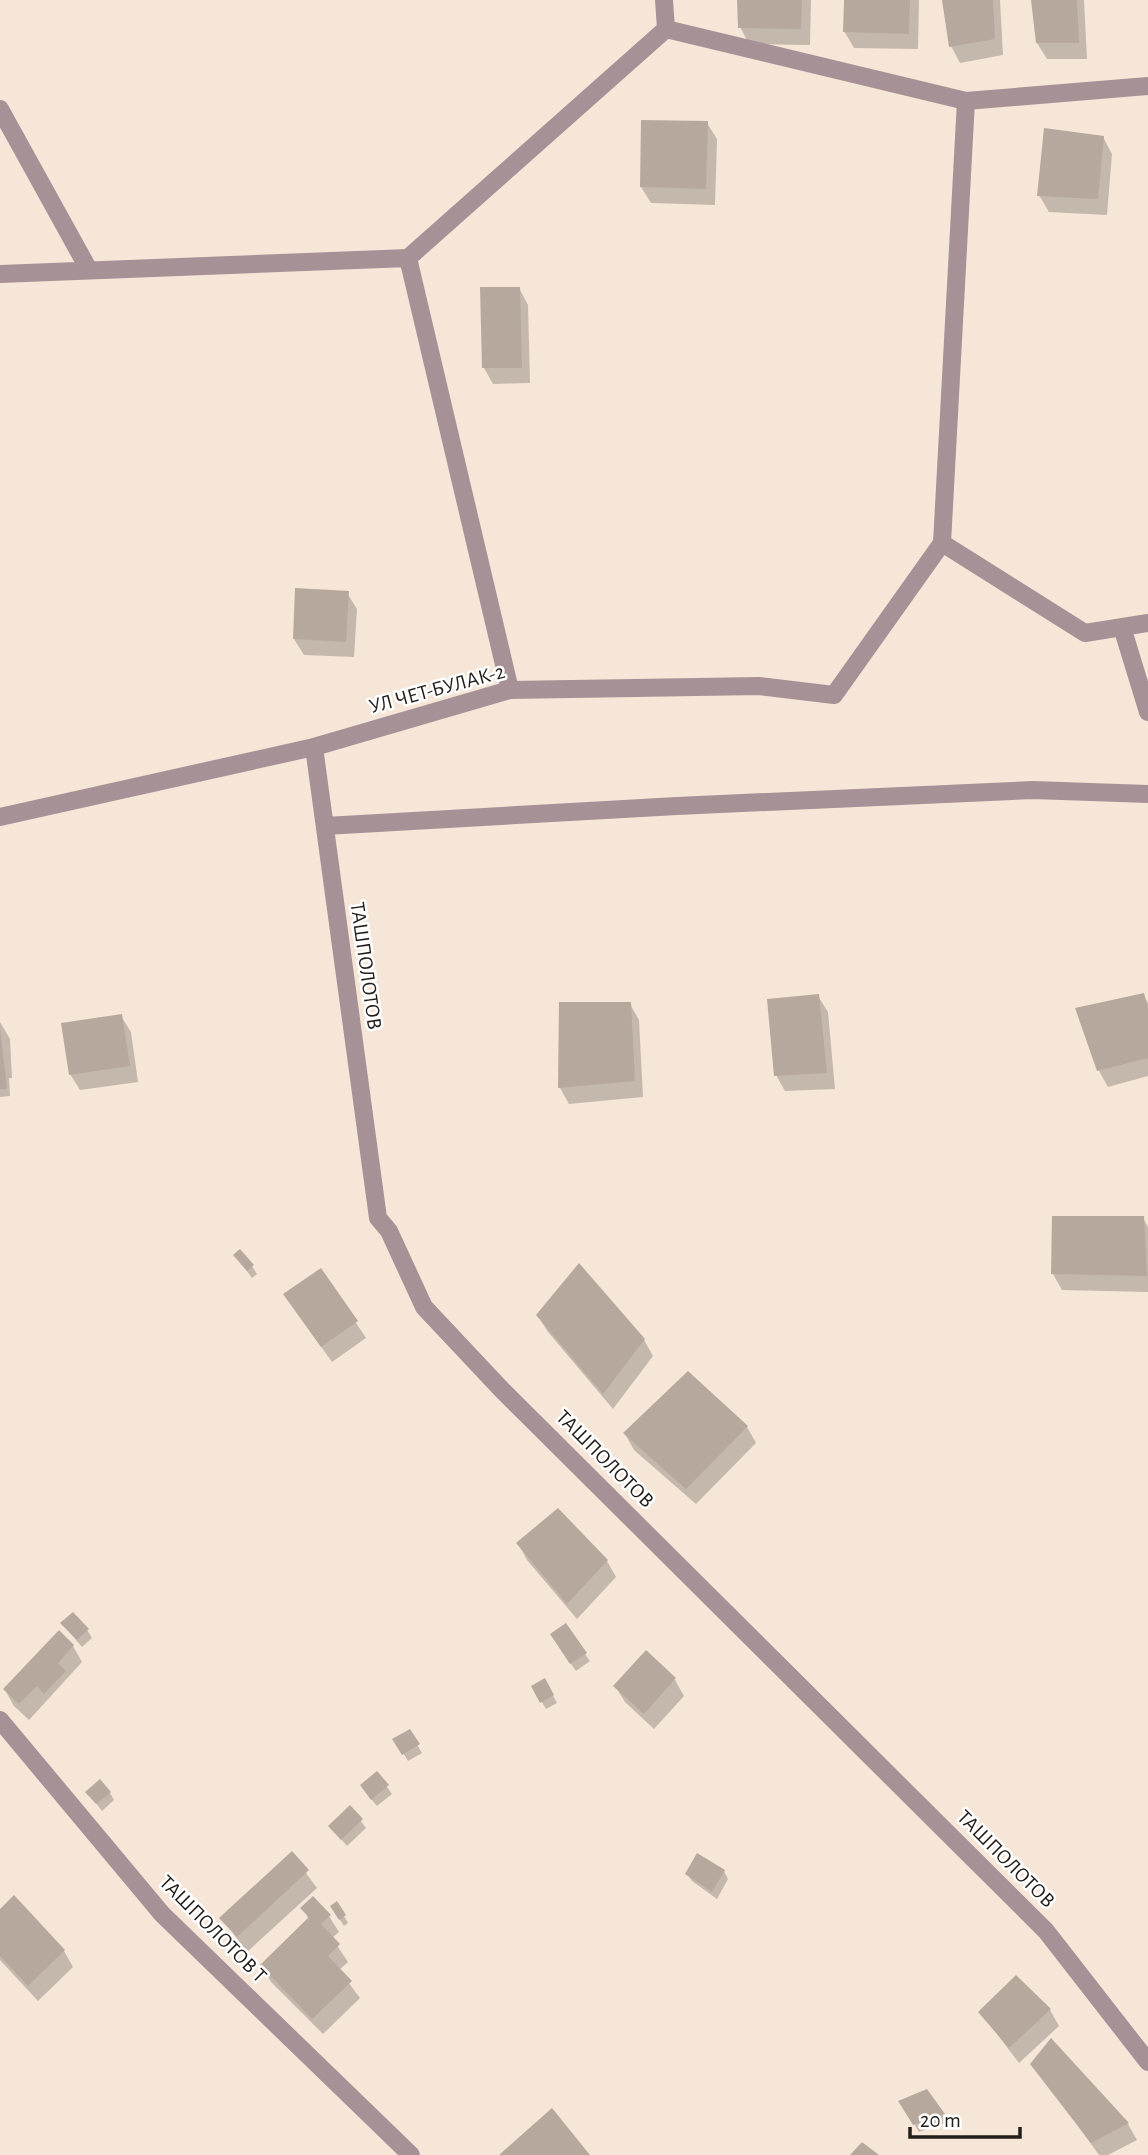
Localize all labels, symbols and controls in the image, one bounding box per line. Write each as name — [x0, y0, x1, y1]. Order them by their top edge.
street label: УЛ ЧЕТ-БУЛАК-2 — [367, 661, 507, 717]
street label: ТАШПОЛОТОВ — [347, 901, 385, 1031]
street label: ТАШПОЛОТОВ — [552, 1406, 658, 1512]
street label: ТАШПОЛОТОВ — [953, 1806, 1059, 1912]
street label: ТАШПОЛОТОВ Т — [155, 1871, 271, 1987]
scale bar — [910, 2096, 1020, 2140]
text: 20 m — [920, 2110, 961, 2131]

